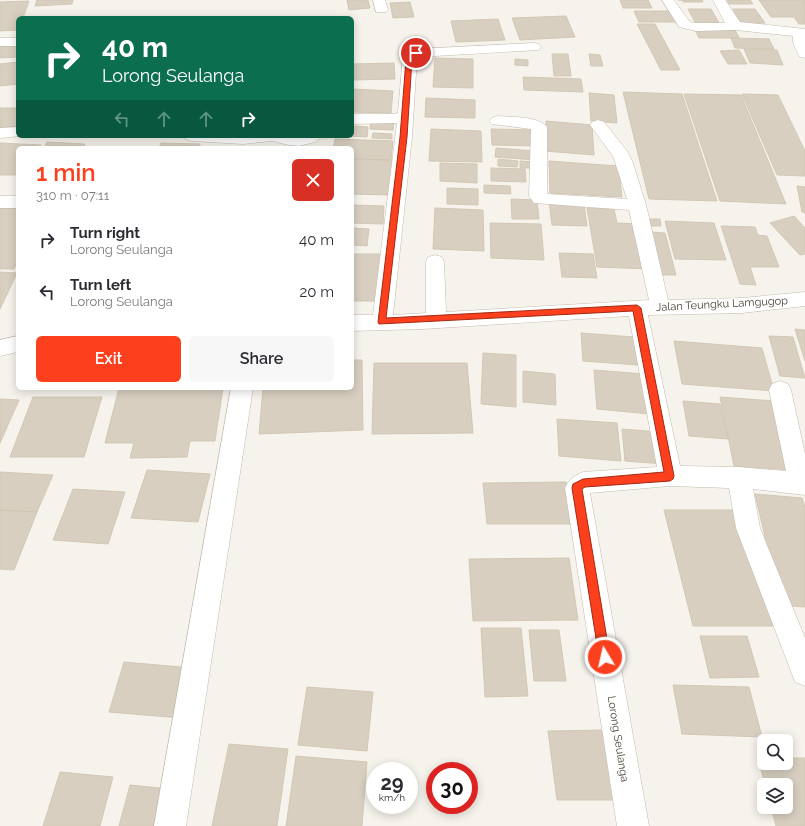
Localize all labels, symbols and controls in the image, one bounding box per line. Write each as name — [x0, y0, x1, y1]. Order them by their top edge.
text: 40 m — [102, 31, 168, 64]
icon: right — [36, 32, 88, 84]
pin — [399, 36, 433, 70]
icon: arrive — [405, 42, 427, 64]
text: Lorong Seulanga — [102, 65, 244, 86]
icon: left — [111, 108, 133, 130]
icon: ahead — [153, 108, 175, 130]
icon: ahead — [195, 108, 217, 130]
icon: right — [237, 108, 259, 130]
text: 1 min — [36, 158, 96, 187]
button: close — [292, 159, 334, 201]
text: 310 m · 07:11 — [36, 188, 109, 203]
text: Turn right — [70, 224, 140, 242]
icon: right — [36, 229, 58, 251]
text: 40 m — [299, 231, 334, 249]
text: Lorong Seulanga — [70, 242, 173, 257]
text: Turn left — [70, 276, 131, 294]
icon: left — [36, 281, 58, 303]
text: 20 m — [299, 283, 334, 301]
text: Lorong Seulanga — [70, 294, 173, 309]
street label: Jalan Teungku Lamgugop — [656, 294, 788, 314]
button: Exit — [36, 336, 181, 382]
button: Share — [189, 336, 334, 382]
position arrow — [584, 636, 626, 678]
street label: Lorong Seulanga — [605, 695, 631, 783]
map controls — [757, 734, 793, 814]
button: search — [757, 734, 793, 770]
speed limit sign: 30 — [426, 762, 478, 814]
text: 29 — [380, 771, 404, 795]
button: layers — [757, 778, 793, 814]
text: km/h — [379, 792, 405, 803]

